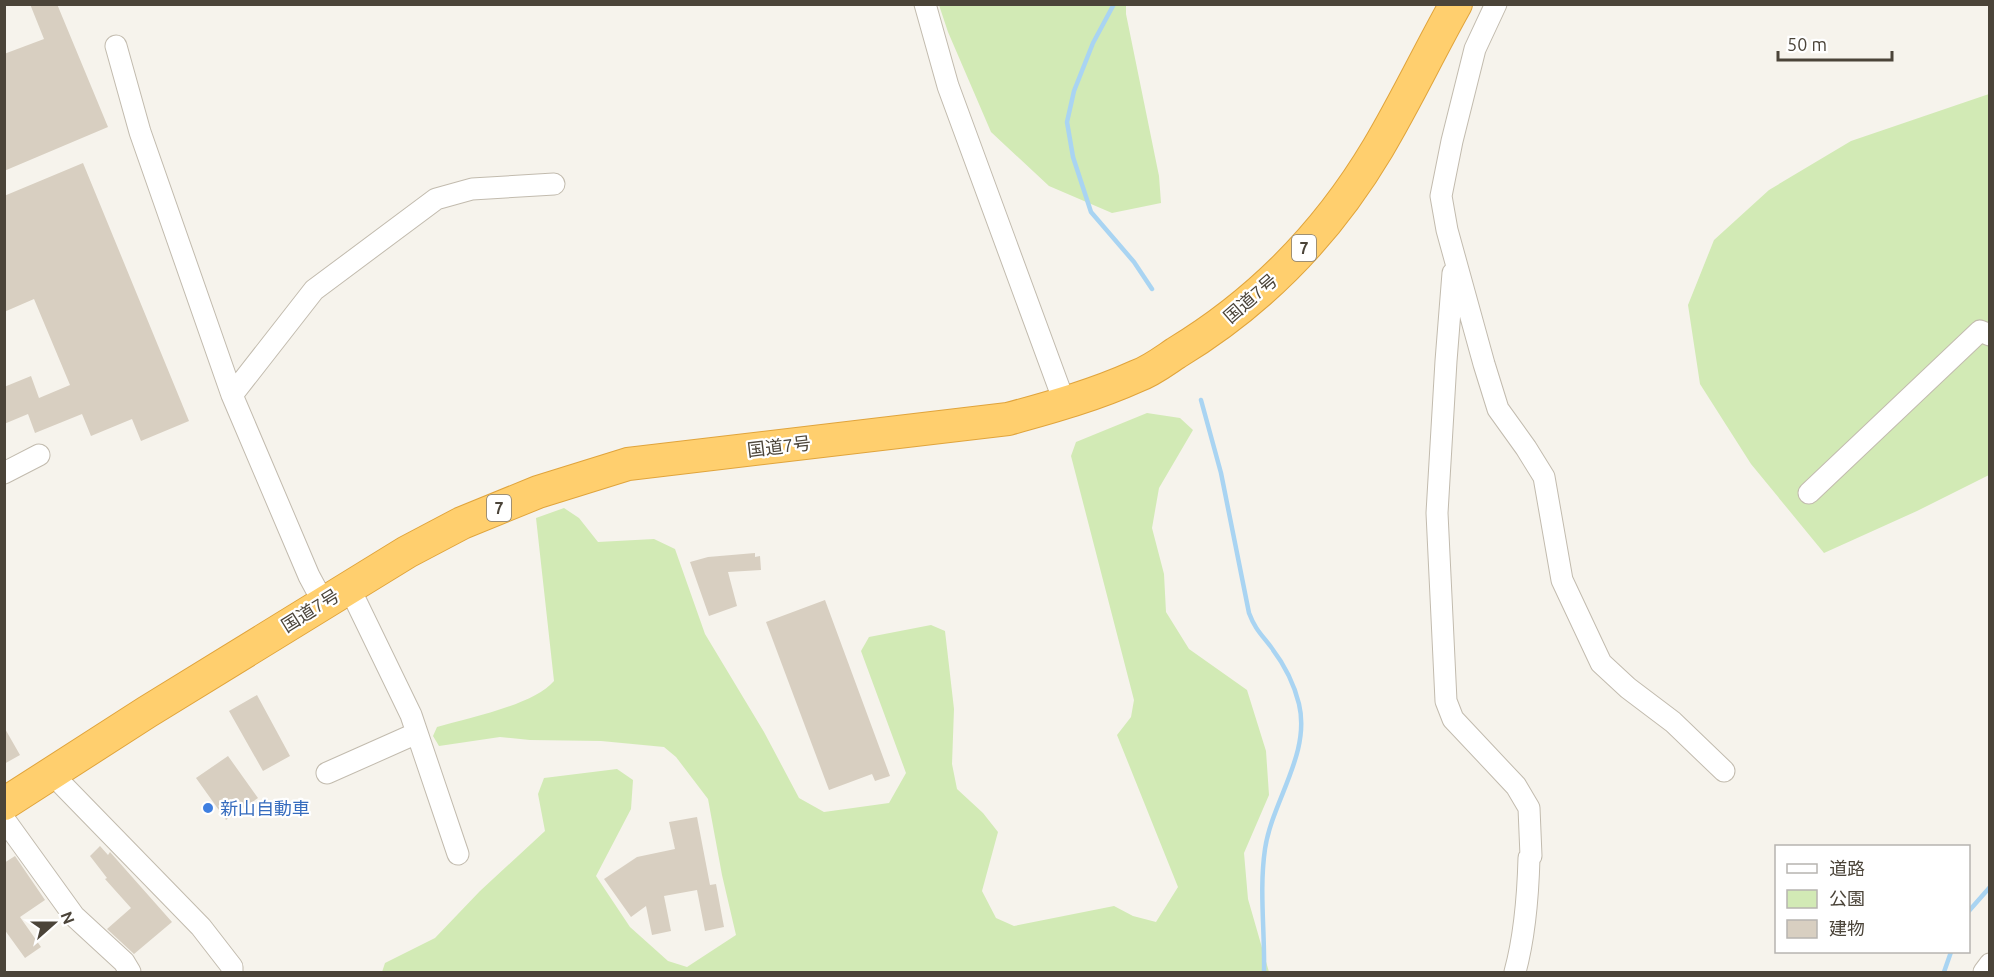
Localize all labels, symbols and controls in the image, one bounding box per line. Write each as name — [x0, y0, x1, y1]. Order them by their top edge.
scale bar — [1778, 24, 1892, 62]
text: 50 m — [1787, 34, 1827, 54]
road number: 7 — [1292, 235, 1316, 261]
street label: 国道7号 — [1219, 269, 1281, 327]
street label: 国道7号 — [746, 432, 812, 460]
road number: 7 — [487, 495, 511, 521]
street label: 国道7号 — [277, 585, 343, 635]
place label: 新山自動車 — [220, 798, 310, 818]
marker: 新山自動車 — [201, 801, 215, 815]
legend — [1775, 845, 1970, 953]
text: 道路 — [1829, 858, 1865, 878]
text: 公園 — [1829, 888, 1865, 908]
north arrow — [24, 893, 84, 953]
text: N — [57, 909, 79, 926]
text: 建物 — [1829, 918, 1865, 938]

